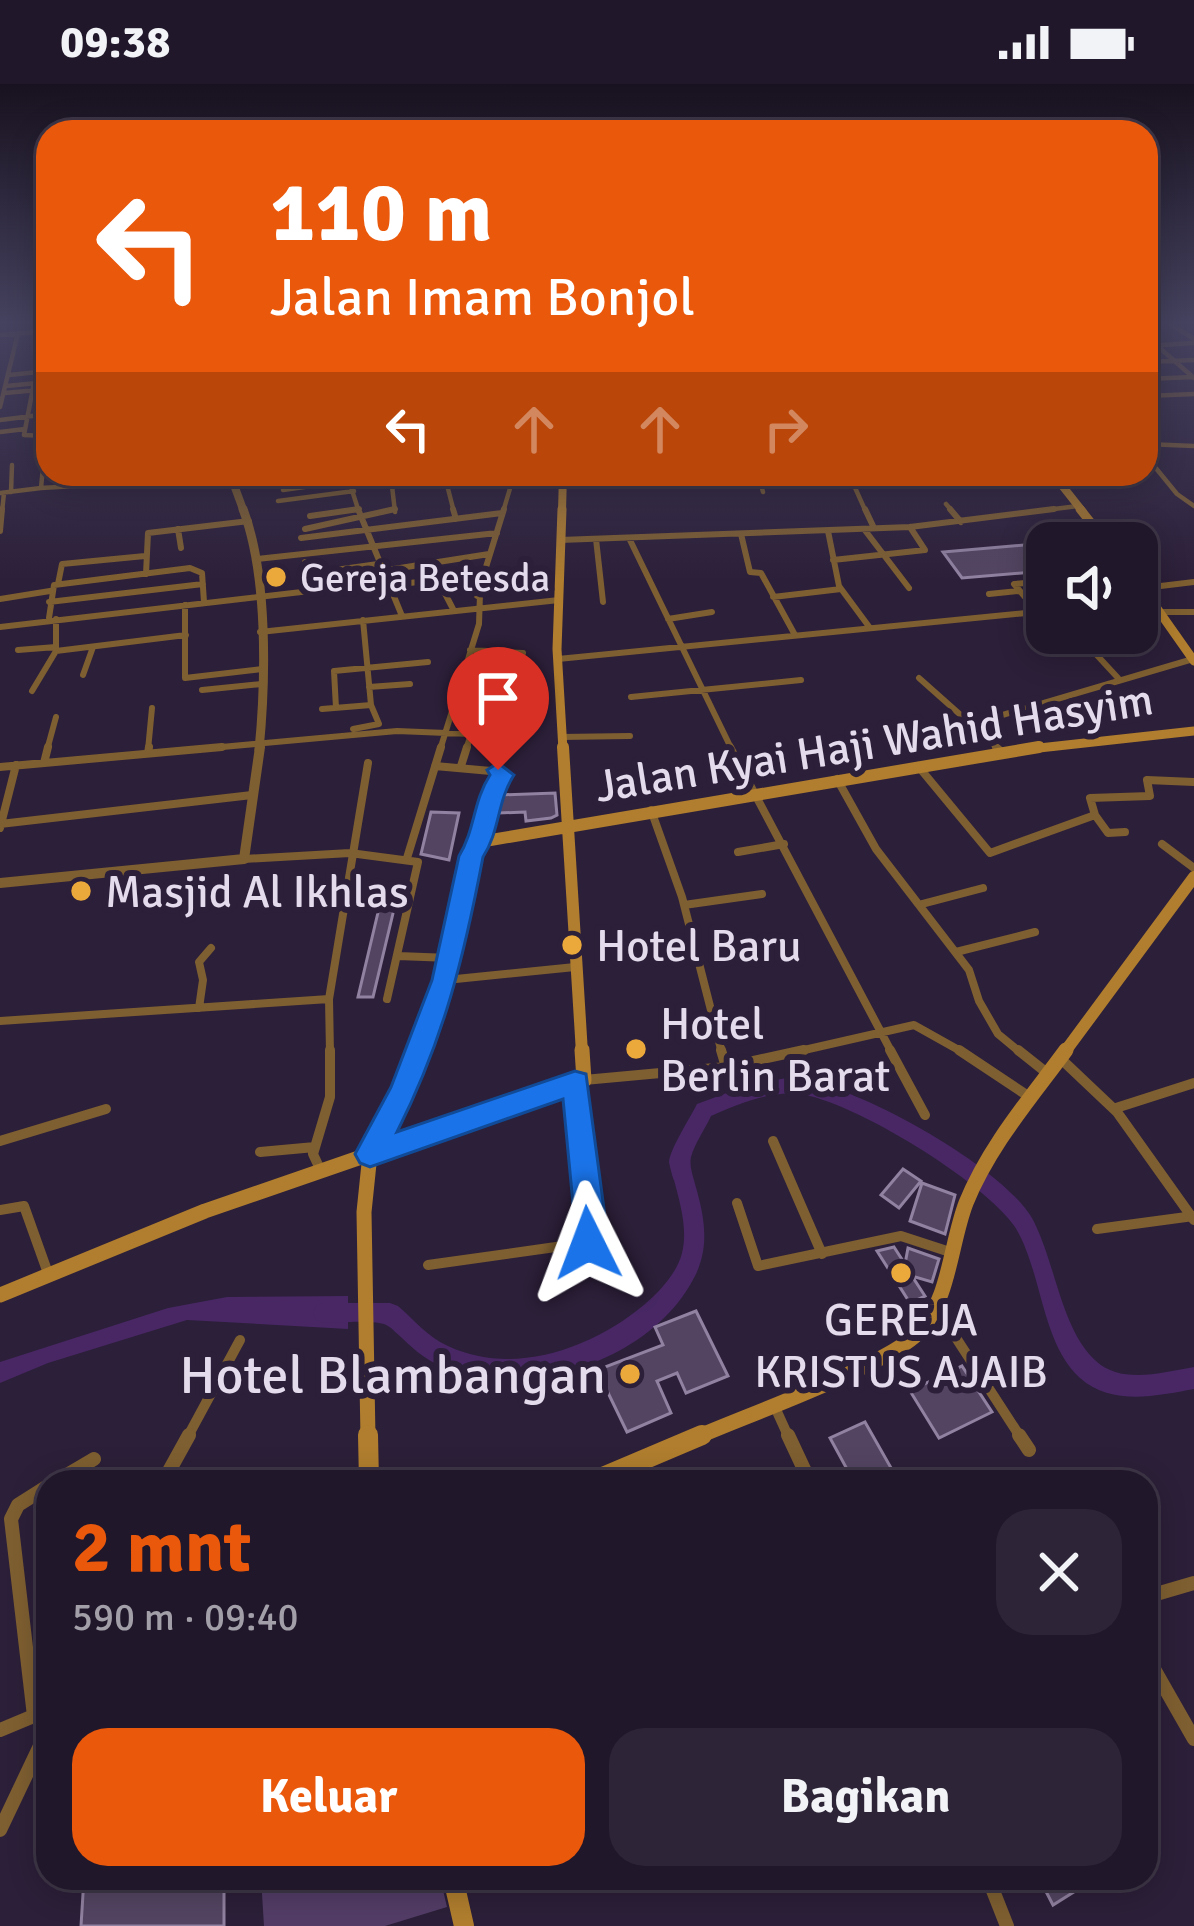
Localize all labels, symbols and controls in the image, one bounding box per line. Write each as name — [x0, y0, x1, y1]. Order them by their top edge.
text: 09:38 — [60, 15, 170, 70]
text: 110 m — [270, 161, 492, 265]
icon: left — [72, 168, 228, 324]
text: Jalan Imam Bonjol — [270, 264, 695, 331]
icon: left — [375, 396, 441, 462]
icon: ahead — [501, 396, 567, 462]
icon: ahead — [627, 396, 693, 462]
icon: right — [753, 396, 819, 462]
map controls — [1026, 522, 1158, 654]
button: sound — [1026, 522, 1158, 654]
place label: Gereja Betesda — [300, 554, 550, 602]
marker: Gereja Betesda — [263, 564, 289, 590]
pin — [447, 647, 549, 770]
icon: arrive — [465, 665, 531, 731]
street label: Jalan Kyai Haji Wahid Hasyim — [591, 672, 1157, 815]
place label: Masjid Al Ikhlas — [105, 865, 409, 920]
marker: Masjid Al Ikhlas — [68, 878, 94, 904]
place label: Hotel Baru — [596, 919, 802, 974]
marker: Hotel Baru — [559, 932, 585, 958]
place label: Hotel Berlin Barat — [660, 997, 890, 1104]
marker: Hotel Berlin Barat — [623, 1036, 649, 1062]
position arrow — [525, 1180, 651, 1306]
marker: GEREJA KRISTUS AJAIB — [888, 1260, 914, 1286]
place label: GEREJA KRISTUS AJAIB — [754, 1293, 1048, 1400]
place label: Hotel Blambangan — [179, 1342, 606, 1409]
marker: Hotel Blambangan — [617, 1361, 643, 1387]
text: 2 mnt — [72, 1503, 251, 1592]
button: close — [996, 1509, 1122, 1635]
text: 590 m · 09:40 — [72, 1593, 299, 1641]
button: Keluar — [72, 1728, 585, 1866]
button: Bagikan — [609, 1728, 1122, 1866]

